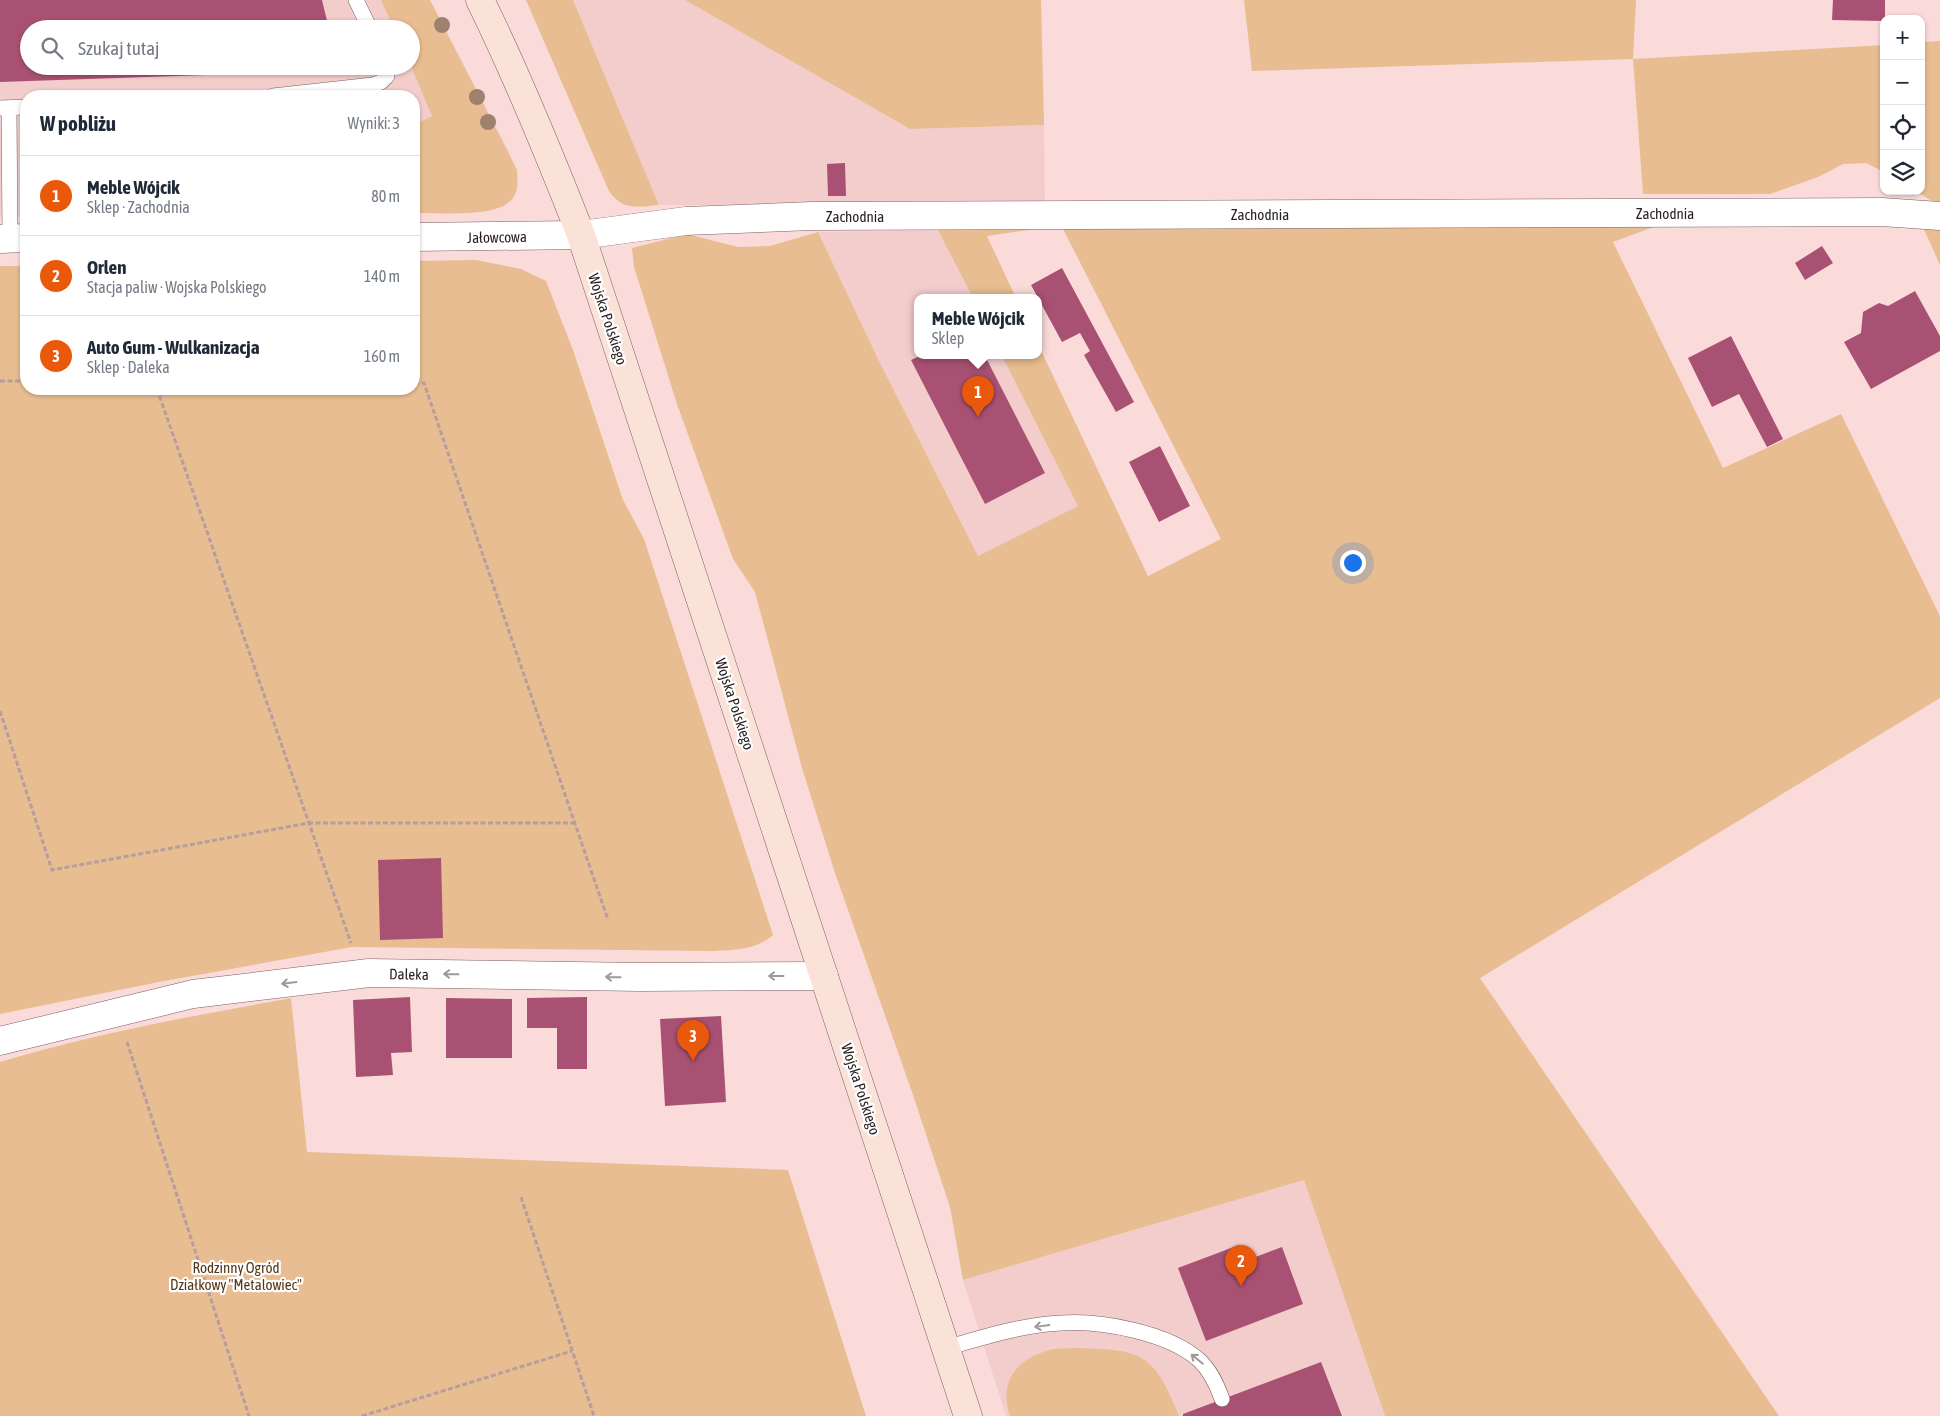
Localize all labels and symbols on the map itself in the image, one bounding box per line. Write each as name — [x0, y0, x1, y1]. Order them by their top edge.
street label: Zachodnia — [1636, 205, 1694, 222]
street label: Zachodnia — [1231, 206, 1289, 223]
street label: Zachodnia — [826, 208, 884, 225]
street label: Jałowcowa — [467, 228, 527, 246]
street label: Wojska Polskiego — [585, 271, 631, 367]
pin: 1 — [962, 376, 994, 417]
your location — [1340, 550, 1366, 576]
street label: Wojska Polskiego — [712, 656, 758, 752]
street label: Daleka — [389, 965, 429, 983]
one-way arrow — [443, 969, 459, 979]
one-way arrow — [768, 971, 784, 981]
one-way arrow — [605, 972, 622, 982]
one-way arrow — [281, 978, 297, 988]
pin: 3 — [677, 1020, 709, 1061]
street label: Wojska Polskiego — [838, 1041, 884, 1137]
pin: 2 — [1225, 1245, 1257, 1286]
park label: Rodzinny Ogród Działkowy "Metalowiec" — [170, 1259, 302, 1293]
one-way arrow — [1034, 1321, 1050, 1331]
one-way arrow — [1190, 1354, 1203, 1365]

